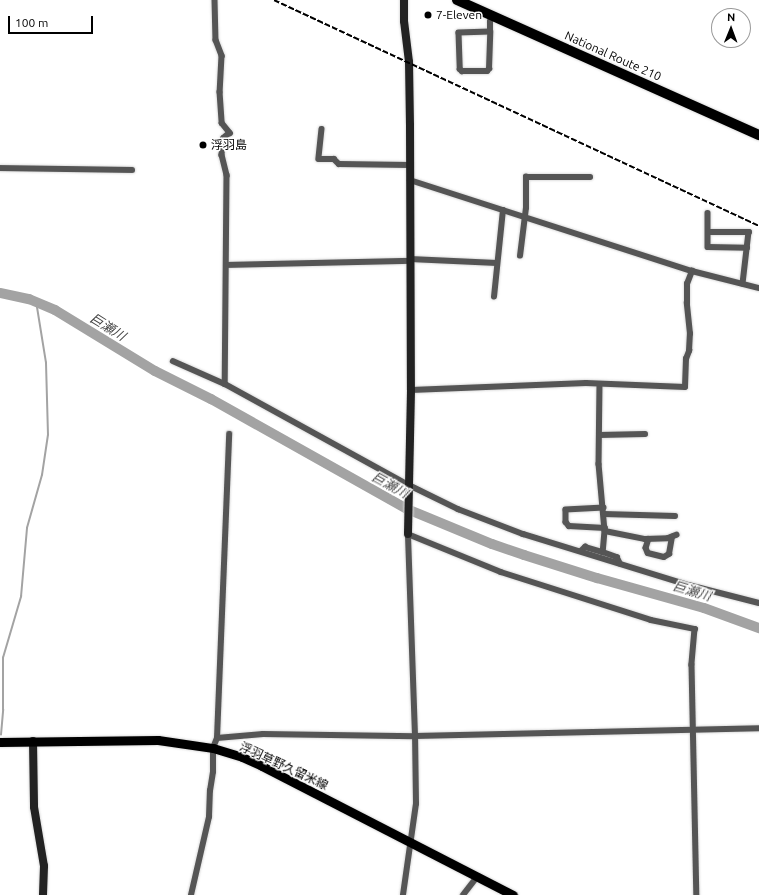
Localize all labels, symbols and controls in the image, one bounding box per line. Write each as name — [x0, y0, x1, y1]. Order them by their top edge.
scale bar — [10, 8, 95, 34]
place label: 7-Eleven — [436, 8, 482, 22]
north arrow — [711, 8, 751, 48]
marker: 7-Eleven — [423, 10, 433, 20]
text: N — [727, 11, 735, 23]
text: 100 m — [15, 16, 48, 29]
street label: National Route 210 — [563, 28, 663, 84]
place label: 浮羽島 — [211, 138, 247, 152]
marker: 浮羽島 — [198, 140, 208, 150]
water label: 巨瀬川 — [87, 310, 129, 344]
water label: 巨瀬川 — [369, 469, 411, 501]
water label: 巨瀬川 — [671, 578, 713, 604]
street label: 浮羽草野久留米線 — [237, 739, 331, 793]

